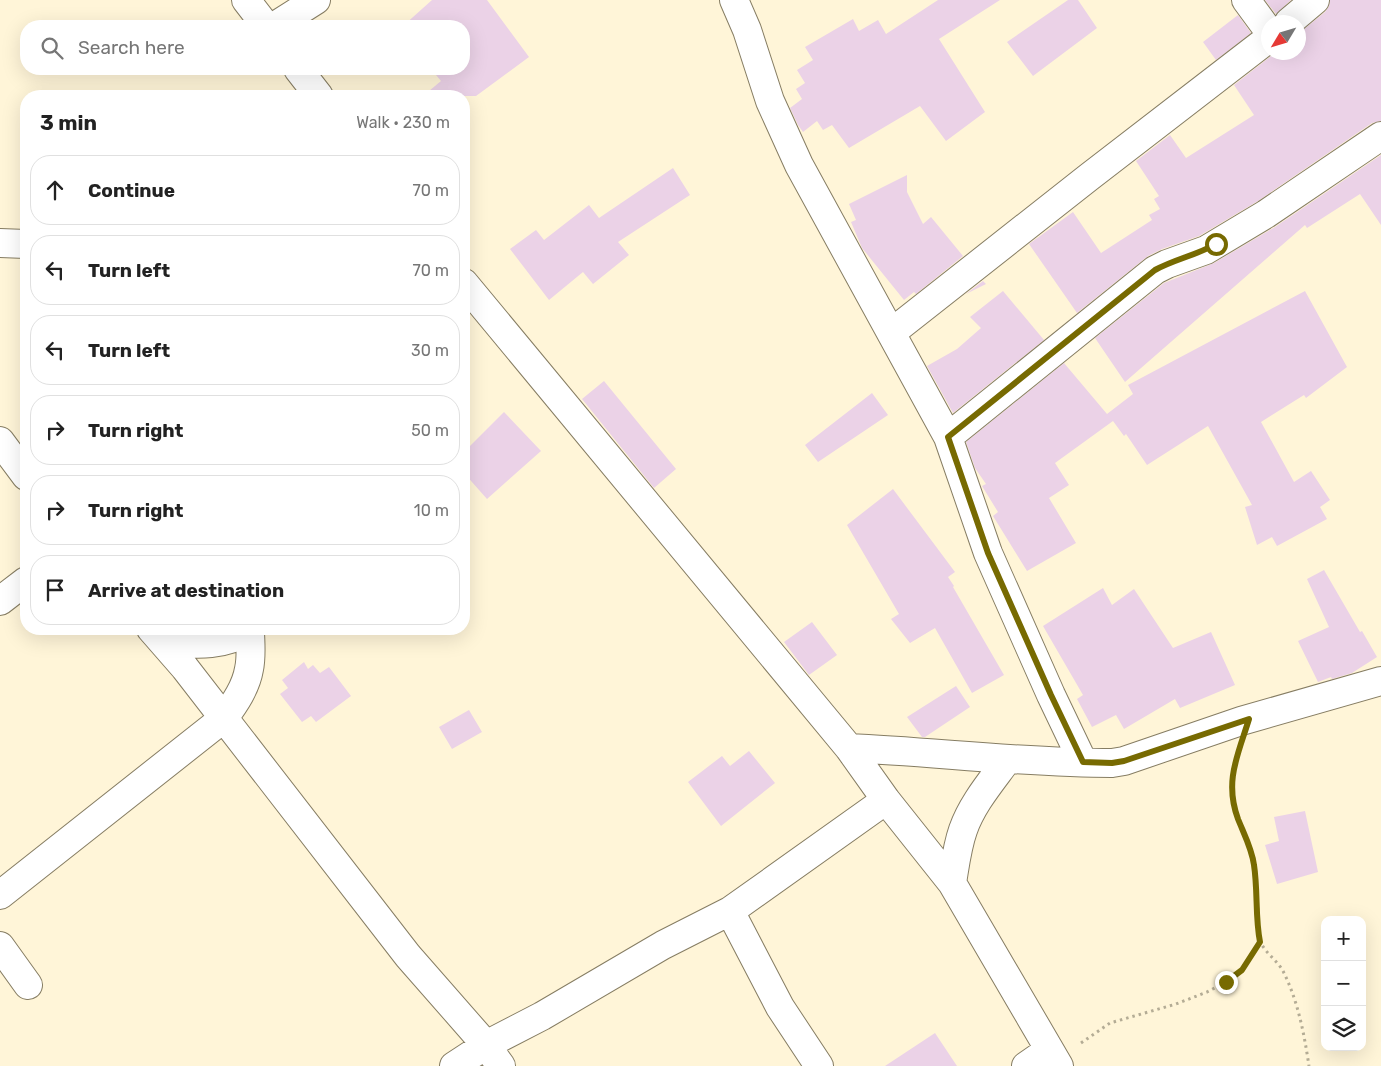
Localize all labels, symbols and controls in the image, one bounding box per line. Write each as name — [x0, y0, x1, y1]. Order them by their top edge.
north arrow — [1261, 15, 1306, 60]
search box — [20, 20, 470, 75]
icon: search — [38, 34, 66, 62]
text: Search here — [78, 36, 185, 59]
text: 3 min — [40, 110, 97, 135]
text: Walk · 230 m — [356, 113, 450, 132]
icon: ahead — [41, 176, 69, 204]
text: Continue — [88, 179, 175, 202]
text: 70 m — [412, 181, 449, 200]
route start — [1205, 233, 1228, 256]
icon: left — [41, 256, 69, 284]
text: Turn left — [88, 259, 170, 282]
text: 70 m — [412, 261, 449, 280]
icon: left — [41, 336, 69, 364]
text: Turn left — [88, 339, 170, 362]
text: 30 m — [411, 341, 449, 360]
icon: right — [41, 416, 69, 444]
text: Turn right — [88, 419, 183, 442]
text: 50 m — [411, 421, 449, 440]
icon: right — [41, 496, 69, 524]
text: Turn right — [88, 499, 183, 522]
text: 10 m — [414, 501, 449, 520]
icon: arrive — [41, 576, 69, 604]
text: Arrive at destination — [88, 579, 284, 602]
map controls — [1321, 916, 1366, 1051]
button: + — [1321, 916, 1366, 961]
button: − — [1321, 961, 1366, 1006]
route end — [1215, 971, 1238, 994]
button: layers — [1321, 1006, 1366, 1051]

